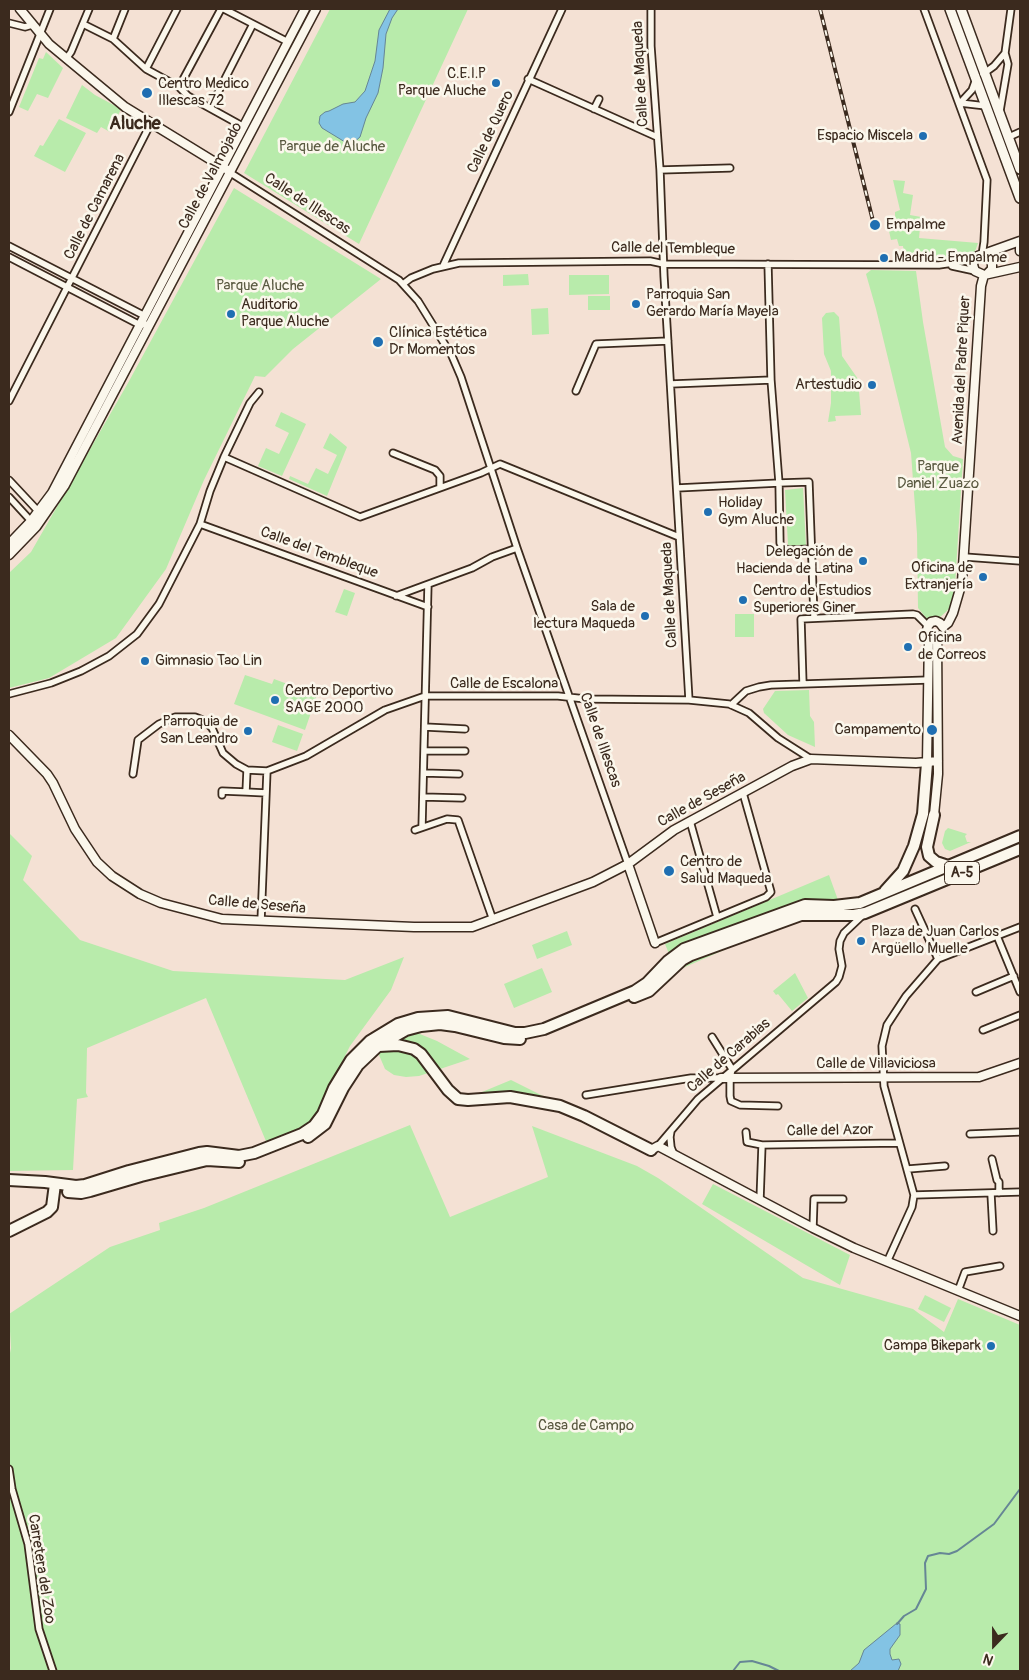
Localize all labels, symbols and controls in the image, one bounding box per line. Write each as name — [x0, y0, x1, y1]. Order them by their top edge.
street label: Calle de Maqueda — [629, 20, 653, 128]
place label: C.E.I.P Parque Aluche — [398, 65, 486, 100]
place label: Centro Medico Illescas 72 — [158, 75, 249, 110]
marker: C.E.I.P Parque Aluche — [490, 77, 502, 89]
marker: Centro Medico Illescas 72 — [140, 86, 154, 100]
street label: Calle de Quero — [464, 88, 518, 176]
district label: Aluche — [109, 113, 161, 135]
street label: Calle de Valmojado — [175, 119, 247, 233]
place label: Espacio Miscela — [817, 127, 913, 145]
marker: Espacio Miscela — [917, 130, 929, 142]
park label: Parque de Aluche — [279, 138, 385, 156]
street label: Calle de Camarena — [61, 151, 129, 263]
street label: Calle de Illescas — [261, 170, 353, 238]
place label: Empalme — [886, 216, 945, 234]
marker: Empalme — [868, 218, 882, 232]
street label: Calle del Tembleque — [611, 239, 735, 259]
place label: Madrid - Empalme — [894, 249, 1007, 267]
marker: Madrid - Empalme — [878, 252, 890, 264]
park label: Parque Aluche — [216, 277, 304, 295]
place label: Parroquia San Gerardo María Mayela — [646, 286, 779, 321]
street label: Avenida del Padre Piquer — [949, 295, 975, 445]
place label: Auditorio Parque Aluche — [241, 296, 329, 331]
marker: Parroquia San Gerardo María Mayela — [630, 298, 642, 310]
marker: Auditorio Parque Aluche — [225, 308, 237, 320]
place label: Clínica Estética Dr Momentos — [389, 324, 487, 359]
marker: Clínica Estética Dr Momentos — [371, 335, 385, 349]
place label: Artestudio — [795, 376, 862, 394]
marker: Artestudio — [866, 379, 878, 391]
park label: Parque Daniel Zuazo — [897, 458, 979, 493]
place label: Holiday Gym Aluche — [718, 494, 794, 529]
marker: Holiday Gym Aluche — [702, 506, 714, 518]
street label: Calle del Tembleque — [258, 523, 380, 583]
street label: Calle de Maqueda — [658, 541, 682, 649]
place label: Delegación de Hacienda de Latina — [736, 543, 853, 578]
marker: Delegación de Hacienda de Latina — [857, 555, 869, 567]
place label: Oficina de Extranjería — [905, 559, 973, 594]
marker: Oficina de Extranjería — [977, 571, 989, 583]
place label: Centro de Estudios Superiores Giner — [753, 582, 871, 617]
marker: Centro de Estudios Superiores Giner — [737, 594, 749, 606]
place label: Sala de lectura Maqueda — [533, 598, 635, 633]
marker: Sala de lectura Maqueda — [639, 610, 651, 622]
place label: Oficina de Correos — [918, 629, 986, 664]
marker: Oficina de Correos — [902, 641, 914, 653]
place label: Gimnasio Tao Lin — [155, 652, 262, 670]
marker: Gimnasio Tao Lin — [139, 655, 151, 667]
street label: Calle de Escalona — [450, 675, 558, 693]
place label: Centro Deportivo SAGE 2000 — [285, 682, 393, 717]
street label: Calle de Illescas — [575, 690, 625, 790]
marker: Centro Deportivo SAGE 2000 — [269, 694, 281, 706]
place label: Parroquia de San Leandro — [160, 713, 238, 748]
place label: Campamento — [835, 721, 921, 739]
marker: Campamento — [925, 723, 939, 737]
marker: Parroquia de San Leandro — [242, 725, 254, 737]
street label: Calle de Seseña — [655, 768, 749, 832]
place label: Centro de Salud Maqueda — [680, 853, 771, 888]
road number: A-5 — [944, 861, 980, 884]
marker: Centro de Salud Maqueda — [662, 864, 676, 878]
street label: Calle de Seseña — [207, 892, 307, 918]
place label: Plaza de Juan Carlos Argüello Muelle — [871, 923, 999, 958]
marker: Plaza de Juan Carlos Argüello Muelle — [855, 935, 867, 947]
street label: Calle de Carabias — [684, 1015, 774, 1097]
street label: Calle de Villaviciosa — [816, 1055, 936, 1073]
street label: Calle del Azor — [787, 1121, 873, 1141]
place label: Campa Bikepark — [884, 1337, 981, 1355]
marker: Campa Bikepark — [985, 1340, 997, 1352]
park label: Casa de Campo — [538, 1417, 634, 1435]
street label: Carretera del Zoo — [23, 1513, 59, 1625]
north arrow — [969, 1620, 1019, 1670]
text: N — [981, 1650, 996, 1669]

